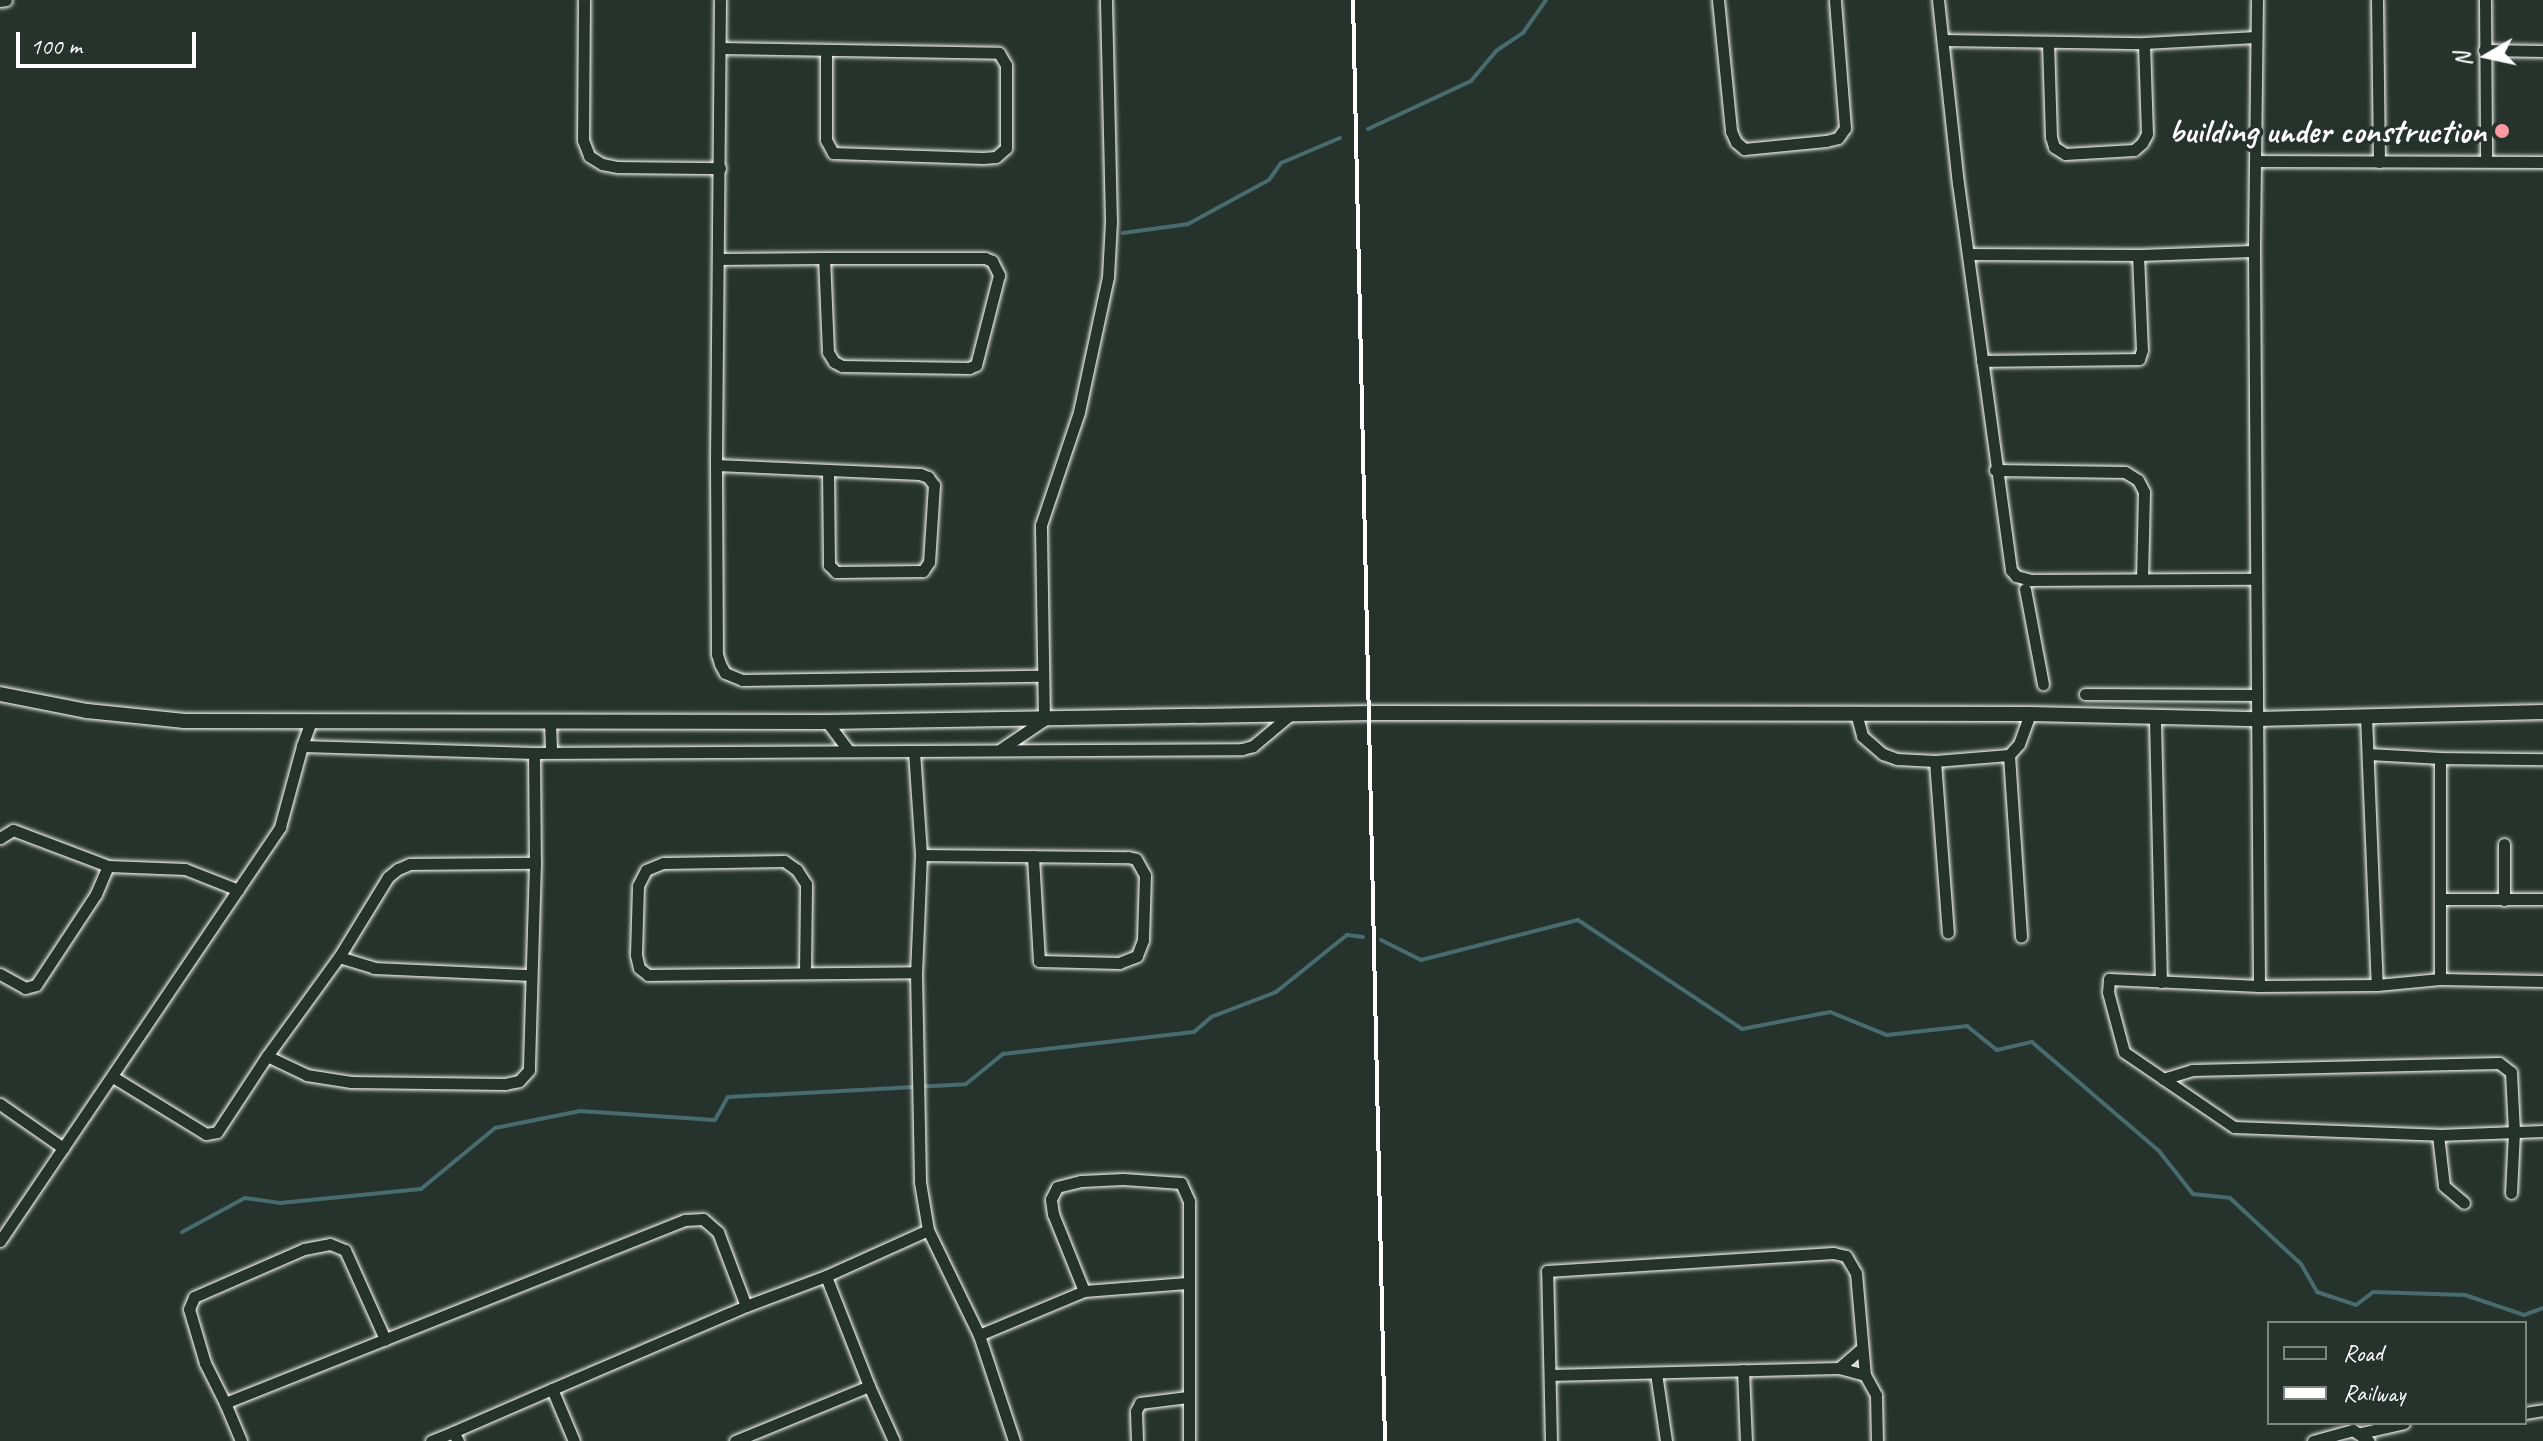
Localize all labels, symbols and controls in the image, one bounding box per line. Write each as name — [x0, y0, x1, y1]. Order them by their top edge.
scale bar — [20, 16, 200, 66]
north arrow — [2447, 16, 2527, 96]
text: 100 m — [30, 31, 82, 61]
text: N — [2448, 51, 2478, 69]
place label: building under construction — [2169, 111, 2486, 151]
marker: building under construction — [2493, 122, 2511, 140]
legend — [2267, 1321, 2527, 1425]
text: Road — [2343, 1338, 2383, 1368]
text: Railway — [2343, 1378, 2405, 1408]

